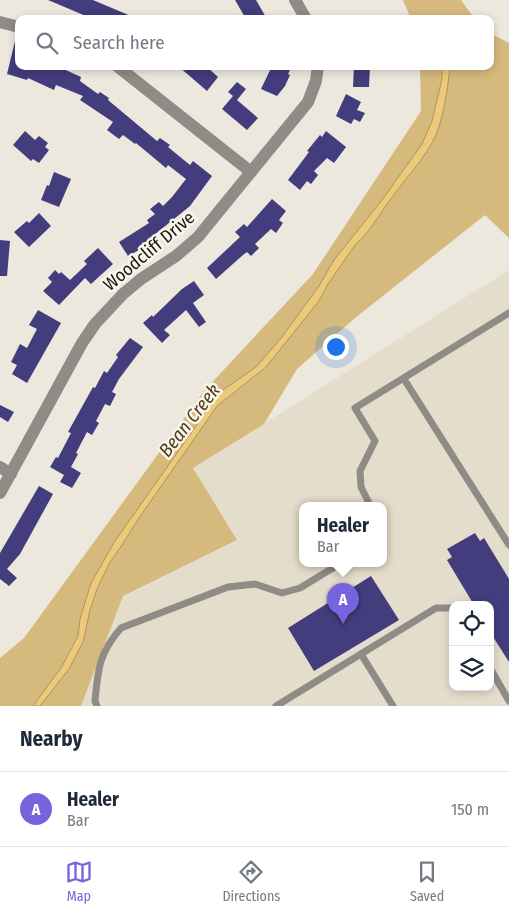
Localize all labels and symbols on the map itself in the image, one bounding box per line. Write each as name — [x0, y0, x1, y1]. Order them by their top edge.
street label: Woodcliff Drive — [99, 206, 199, 295]
your location — [323, 334, 349, 360]
water label: Bean Creek — [154, 379, 225, 461]
pin: A — [327, 583, 359, 624]

